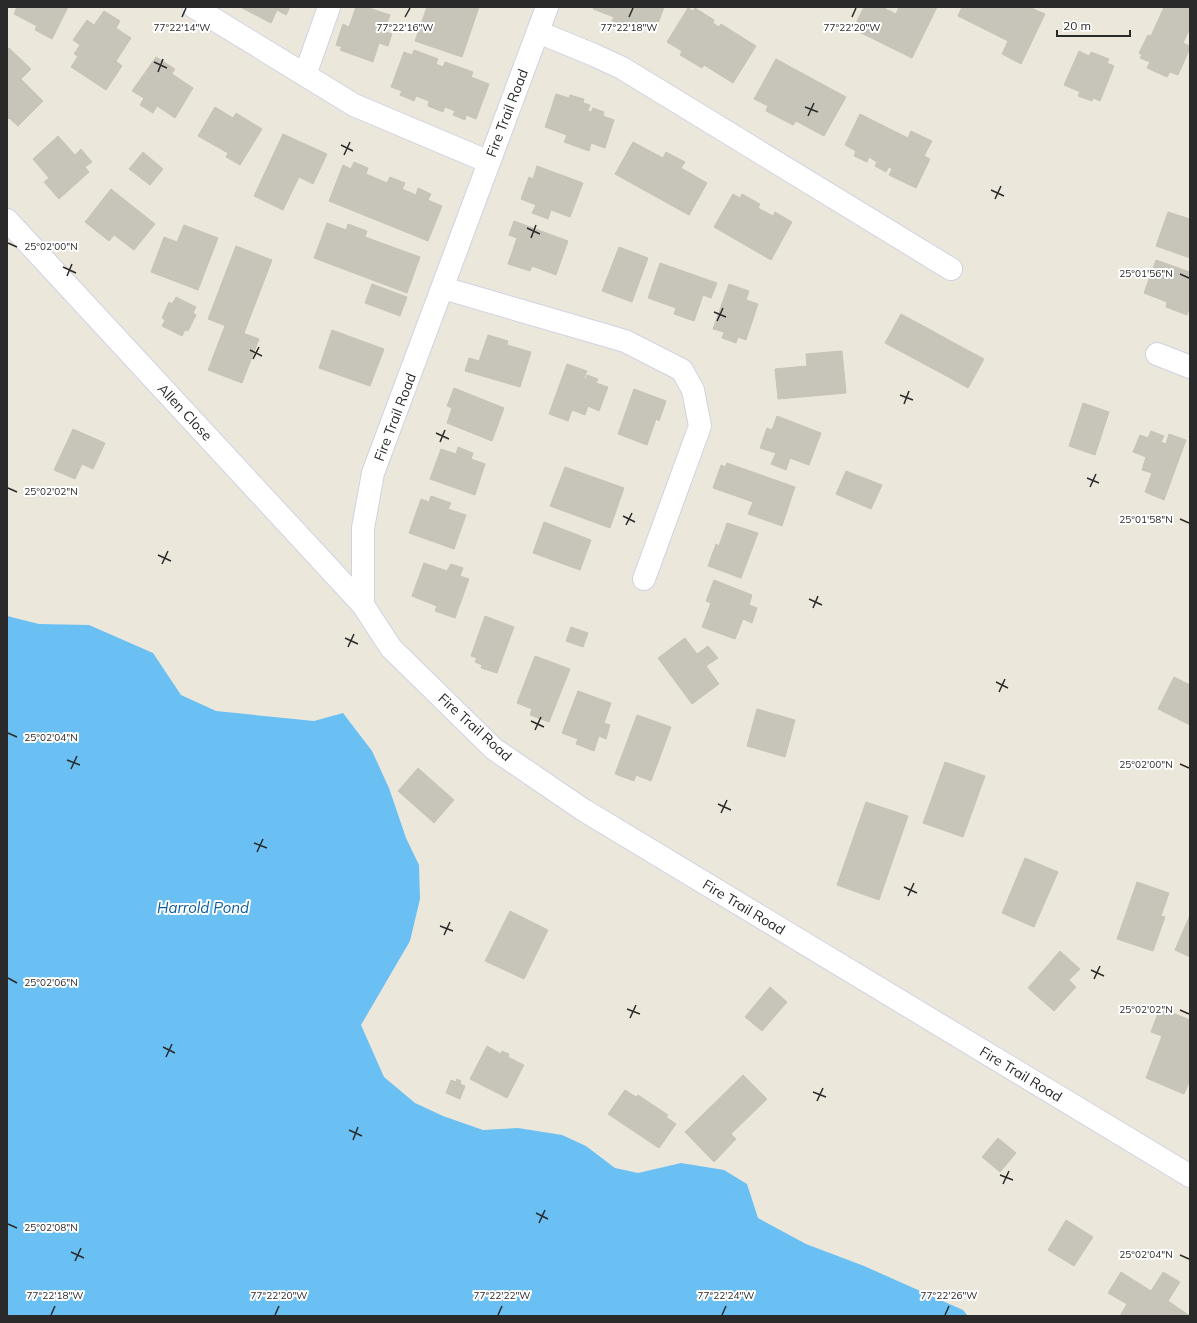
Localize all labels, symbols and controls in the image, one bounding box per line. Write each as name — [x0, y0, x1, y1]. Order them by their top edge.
scale bar — [1057, 12, 1130, 38]
text: 20 m — [1063, 18, 1091, 33]
text: 77°22'14"W — [154, 21, 210, 34]
text: 77°22'16"W — [377, 21, 433, 34]
text: 77°22'18"W — [601, 21, 657, 34]
text: 77°22'20"W — [824, 21, 880, 34]
street label: Fire Trail Road — [482, 66, 532, 160]
text: 25°02'00"N — [24, 240, 78, 253]
text: 25°01'56"N — [1119, 267, 1173, 280]
street label: Fire Trail Road — [370, 370, 420, 464]
street label: Allen Close — [154, 380, 216, 444]
text: 25°02'02"N — [24, 485, 78, 498]
text: 25°01'58"N — [1119, 513, 1173, 526]
street label: Fire Trail Road — [434, 689, 516, 765]
text: 25°02'04"N — [24, 731, 78, 744]
text: 25°02'00"N — [1119, 758, 1173, 771]
street label: Fire Trail Road — [700, 875, 788, 939]
water label: Harrold Pond — [157, 898, 249, 917]
text: 25°02'06"N — [24, 976, 78, 989]
text: 25°02'02"N — [1119, 1003, 1173, 1016]
street label: Fire Trail Road — [977, 1042, 1065, 1106]
text: 25°02'08"N — [24, 1221, 78, 1234]
text: 25°02'04"N — [1119, 1248, 1173, 1261]
text: 77°22'18"W — [27, 1289, 83, 1302]
text: 77°22'20"W — [251, 1289, 307, 1302]
text: 77°22'22"W — [474, 1289, 530, 1302]
text: 77°22'24"W — [698, 1289, 754, 1302]
text: 77°22'26"W — [921, 1289, 977, 1302]

